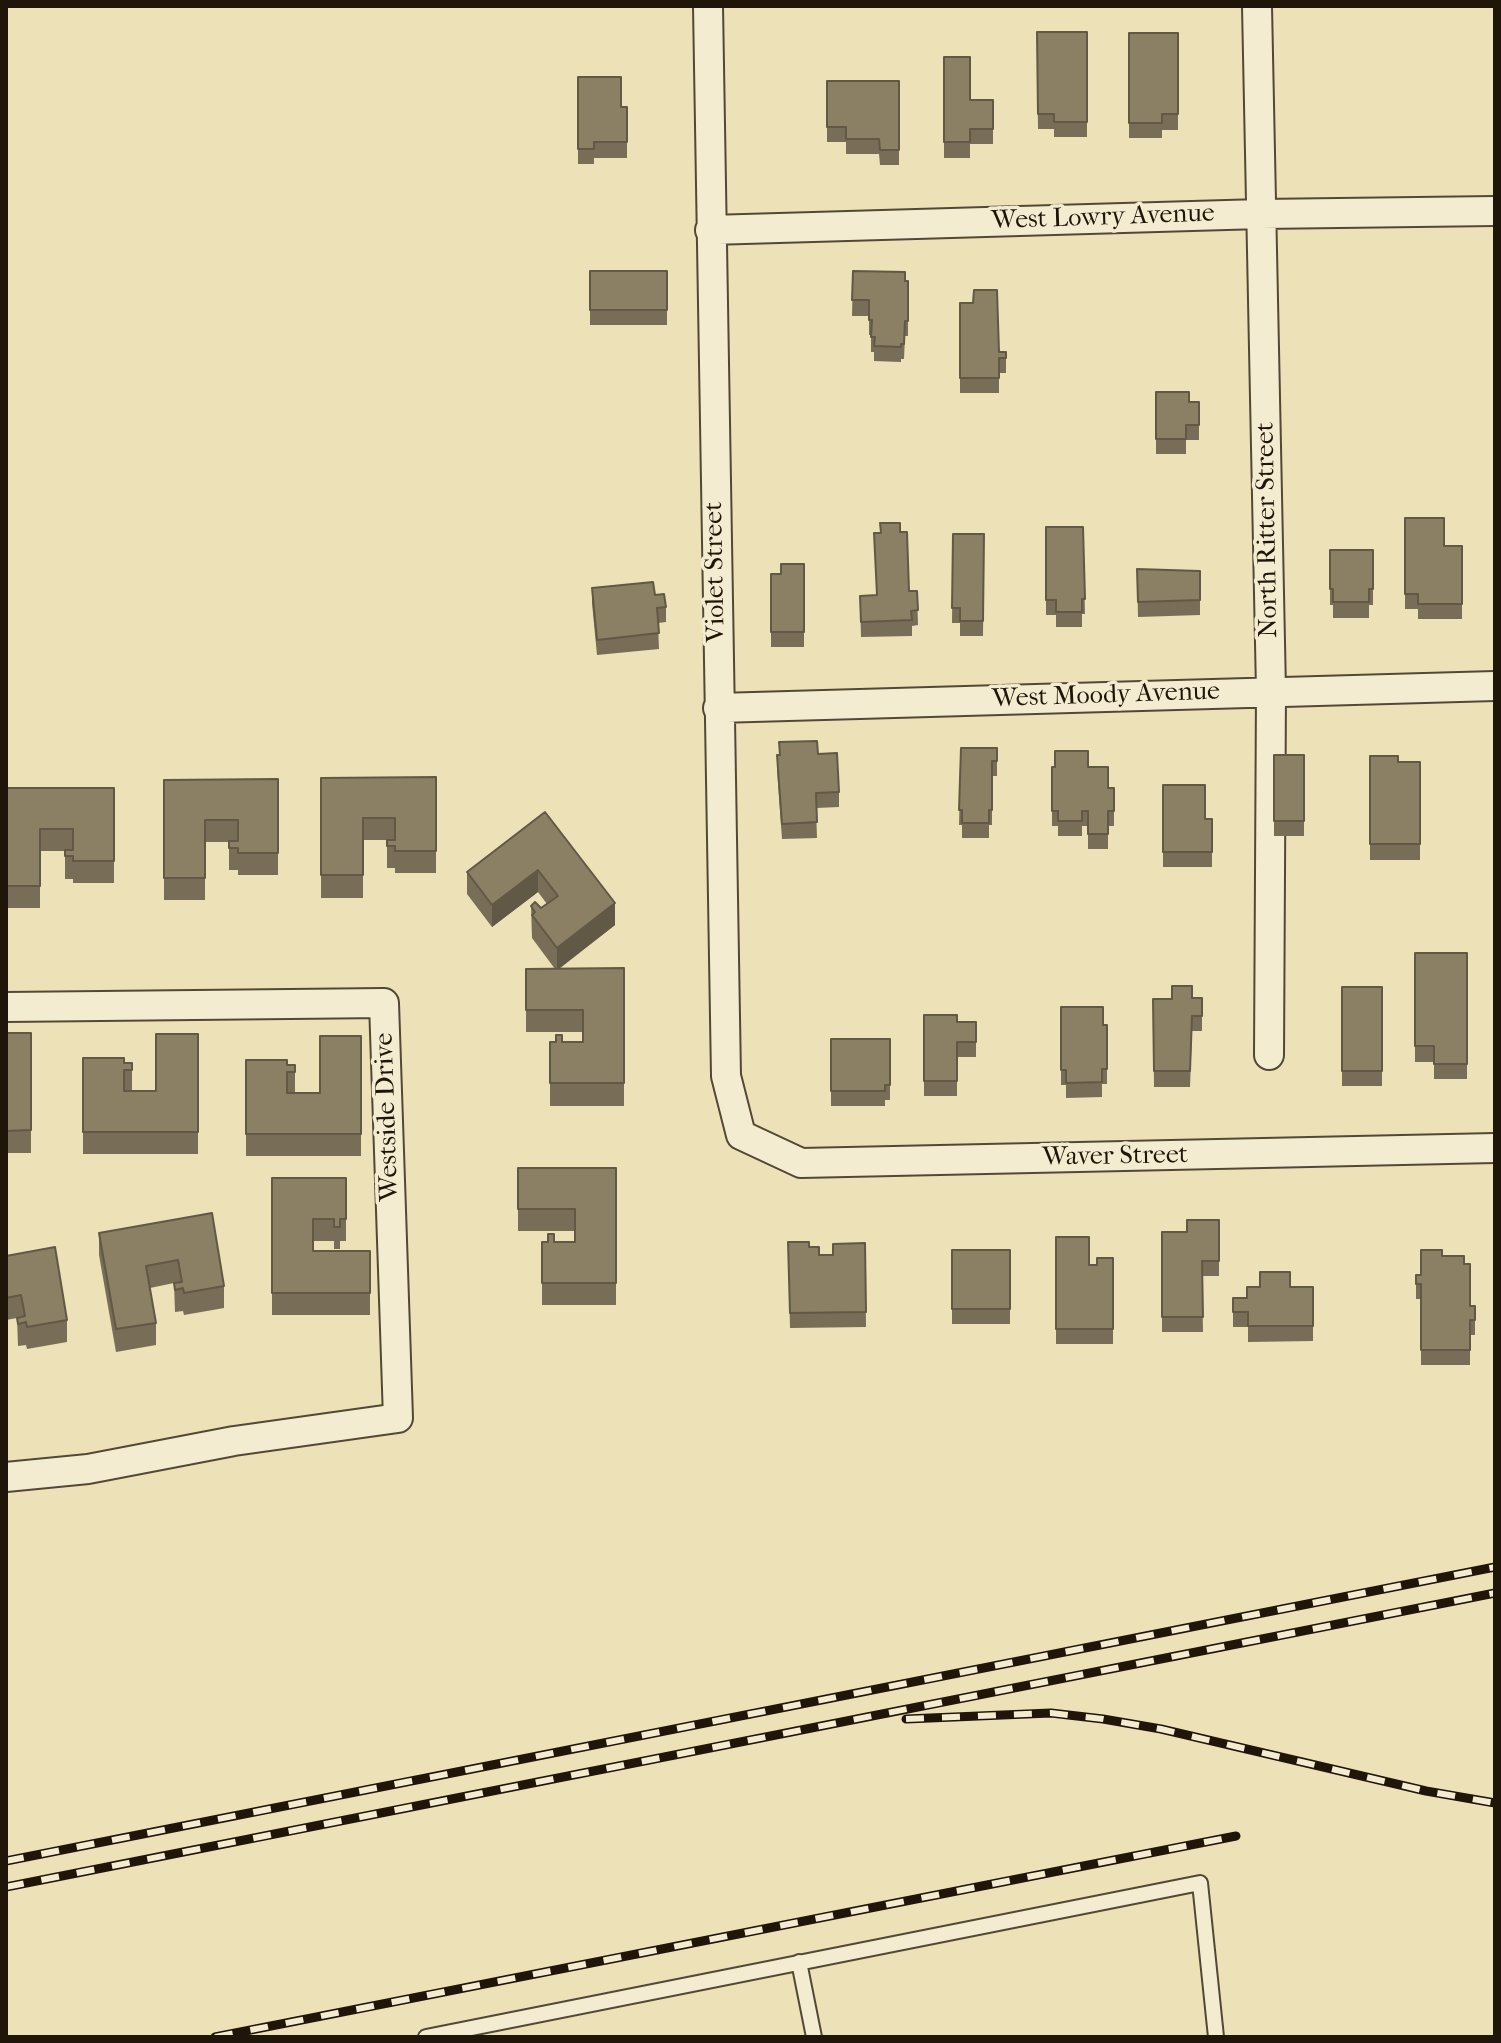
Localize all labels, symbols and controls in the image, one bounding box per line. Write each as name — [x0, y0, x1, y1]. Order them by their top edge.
street label: West Lowry Avenue — [991, 199, 1215, 237]
street label: North Ritter Street — [1251, 422, 1285, 638]
street label: Violet Street — [699, 501, 733, 643]
street label: West Moody Avenue — [991, 676, 1221, 716]
street label: Westside Drive — [369, 1032, 407, 1202]
street label: Waver Street — [1042, 1140, 1188, 1174]

